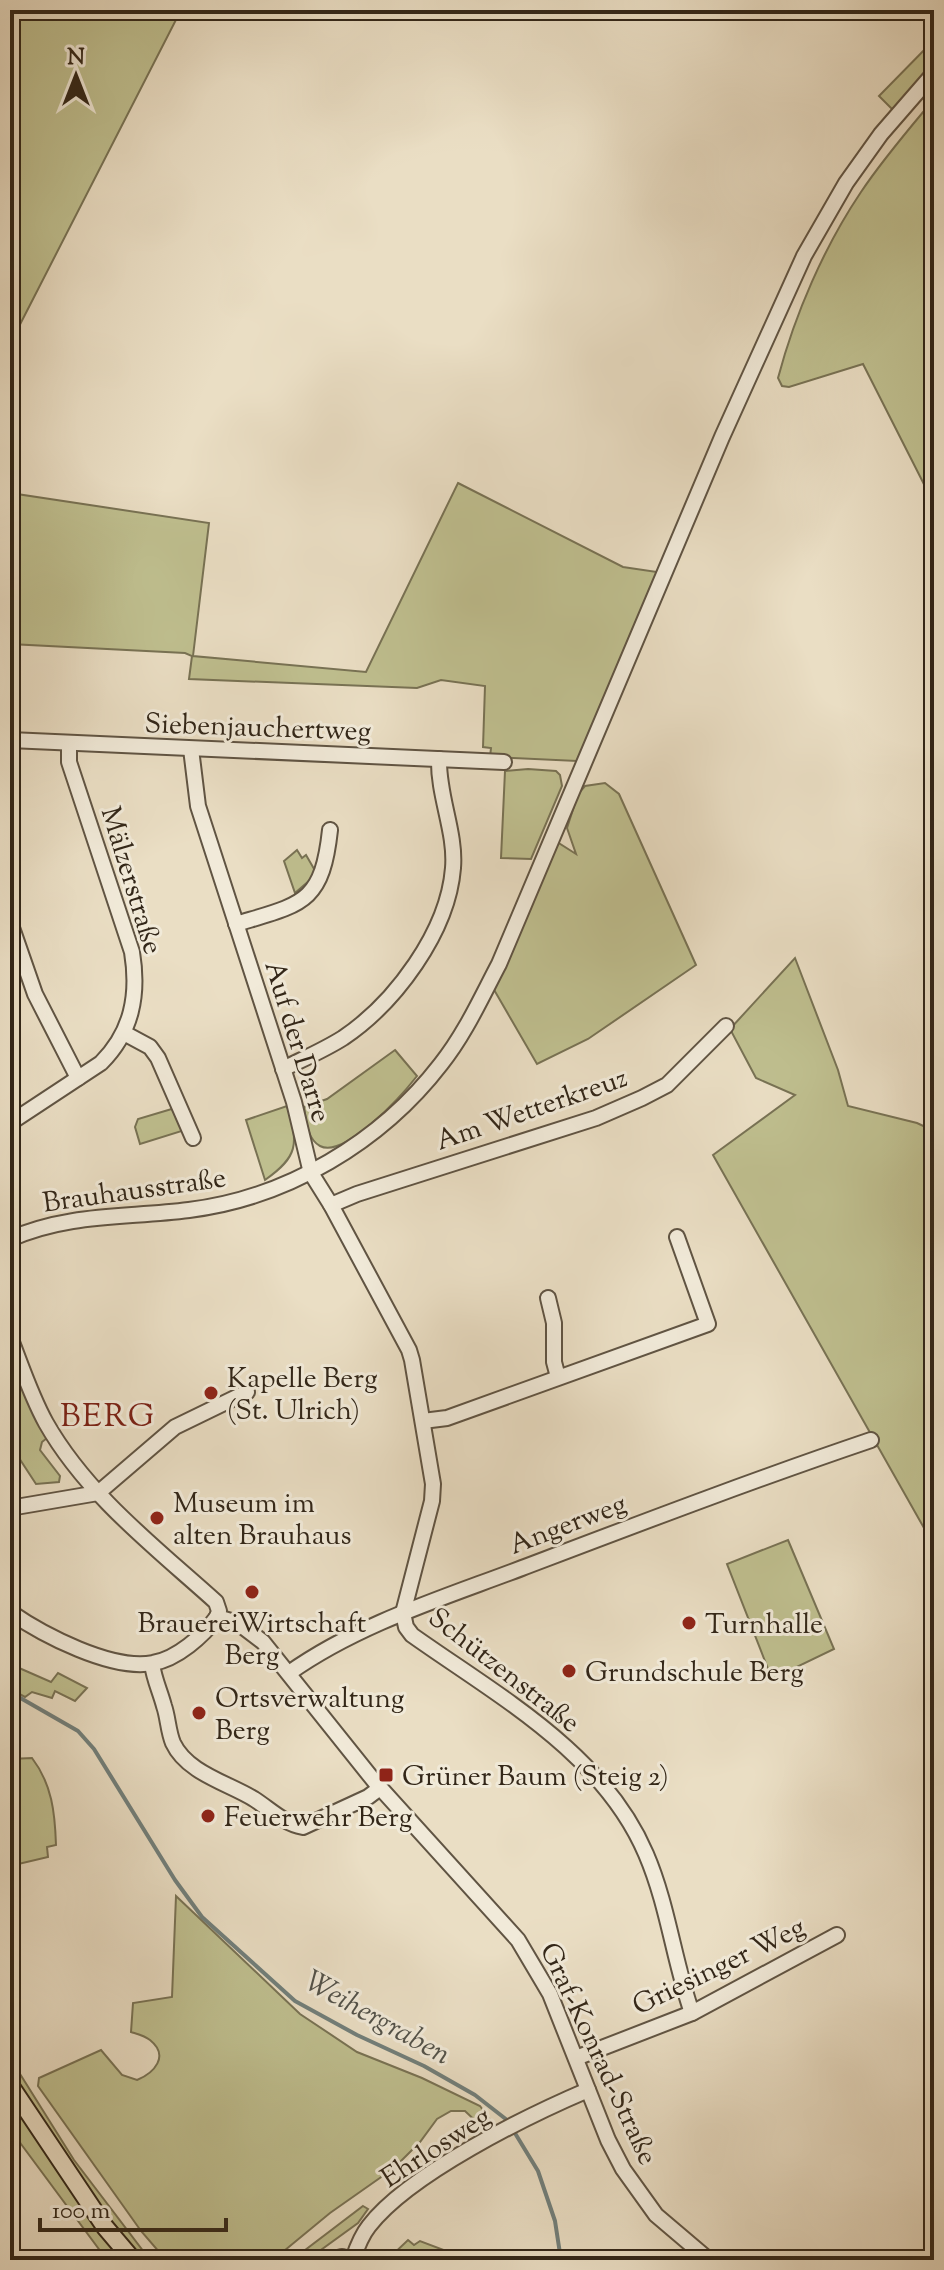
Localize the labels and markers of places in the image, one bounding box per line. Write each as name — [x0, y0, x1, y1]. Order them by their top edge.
place label: Kapelle Berg (St. Ulrich) — [227, 1360, 378, 1432]
marker: Kapelle Berg (St. Ulrich) — [202, 1384, 220, 1402]
place label: Museum im alten Brauhaus — [173, 1485, 351, 1557]
marker: Museum im alten Brauhaus — [148, 1509, 166, 1527]
marker: BrauereiWirtschaft Berg — [243, 1583, 261, 1601]
place label: BrauereiWirtschaft Berg — [138, 1605, 367, 1677]
place label: Turnhalle — [705, 1606, 823, 1646]
marker: Turnhalle — [680, 1614, 698, 1632]
place label: Grundschule Berg — [585, 1654, 804, 1694]
marker: Grundschule Berg — [560, 1662, 578, 1680]
place label: Ortsverwaltung Berg — [215, 1680, 404, 1752]
marker: Ortsverwaltung Berg — [190, 1704, 208, 1722]
place label: Grüner Baum (Steig 2) — [402, 1758, 669, 1798]
marker: Grüner Baum (Steig 2) — [377, 1766, 395, 1784]
place label: Feuerwehr Berg — [224, 1799, 412, 1839]
marker: Feuerwehr Berg — [199, 1807, 217, 1825]

